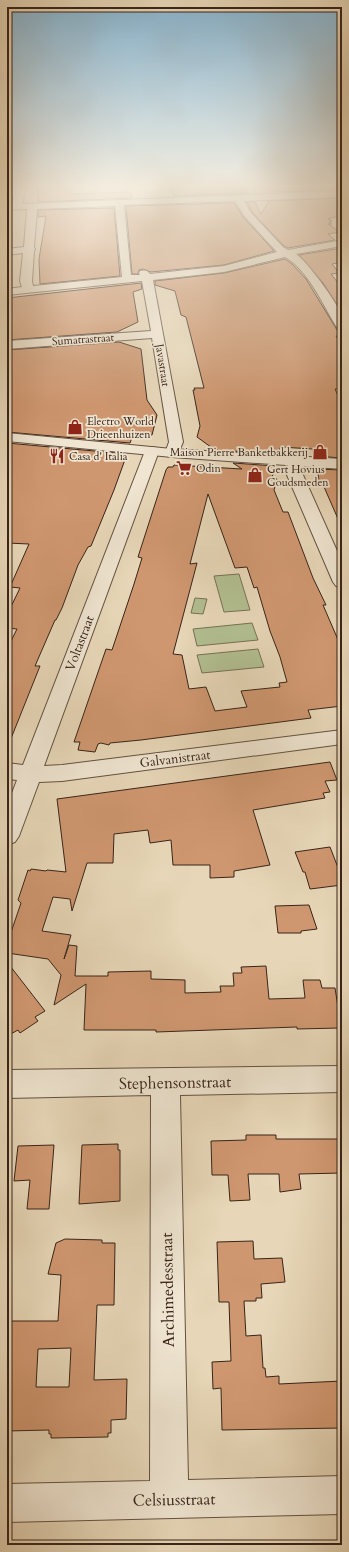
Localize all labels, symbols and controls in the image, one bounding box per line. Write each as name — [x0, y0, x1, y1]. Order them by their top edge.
street label: Sumatrastraat — [52, 330, 115, 349]
street label: Javastraat — [151, 341, 173, 388]
place label: Electro World Drieenhuizen — [87, 414, 154, 442]
shop icon: Electro World Drieenhuizen — [66, 418, 84, 436]
shop icon: Maison Pierre Banketbakkerij — [311, 443, 329, 461]
place label: Maison Pierre Banketbakkerij — [170, 445, 308, 460]
restaurant icon: Casa d' Italia — [48, 447, 66, 465]
place label: Casa d' Italia — [69, 449, 128, 464]
supermarket icon: Odin — [175, 459, 193, 477]
place label: Odin — [196, 461, 221, 476]
place label: Gert Hovius Goudsmeden — [267, 462, 329, 490]
shop icon: Gert Hovius Goudsmeden — [246, 466, 264, 484]
street label: Voltastraat — [61, 613, 99, 674]
street label: Galvanistraat — [139, 746, 211, 772]
street label: Stephensonstraat — [119, 1071, 231, 1095]
street label: Archimedesstraat — [156, 1232, 180, 1348]
street label: Celsiusstraat — [132, 1488, 216, 1512]

